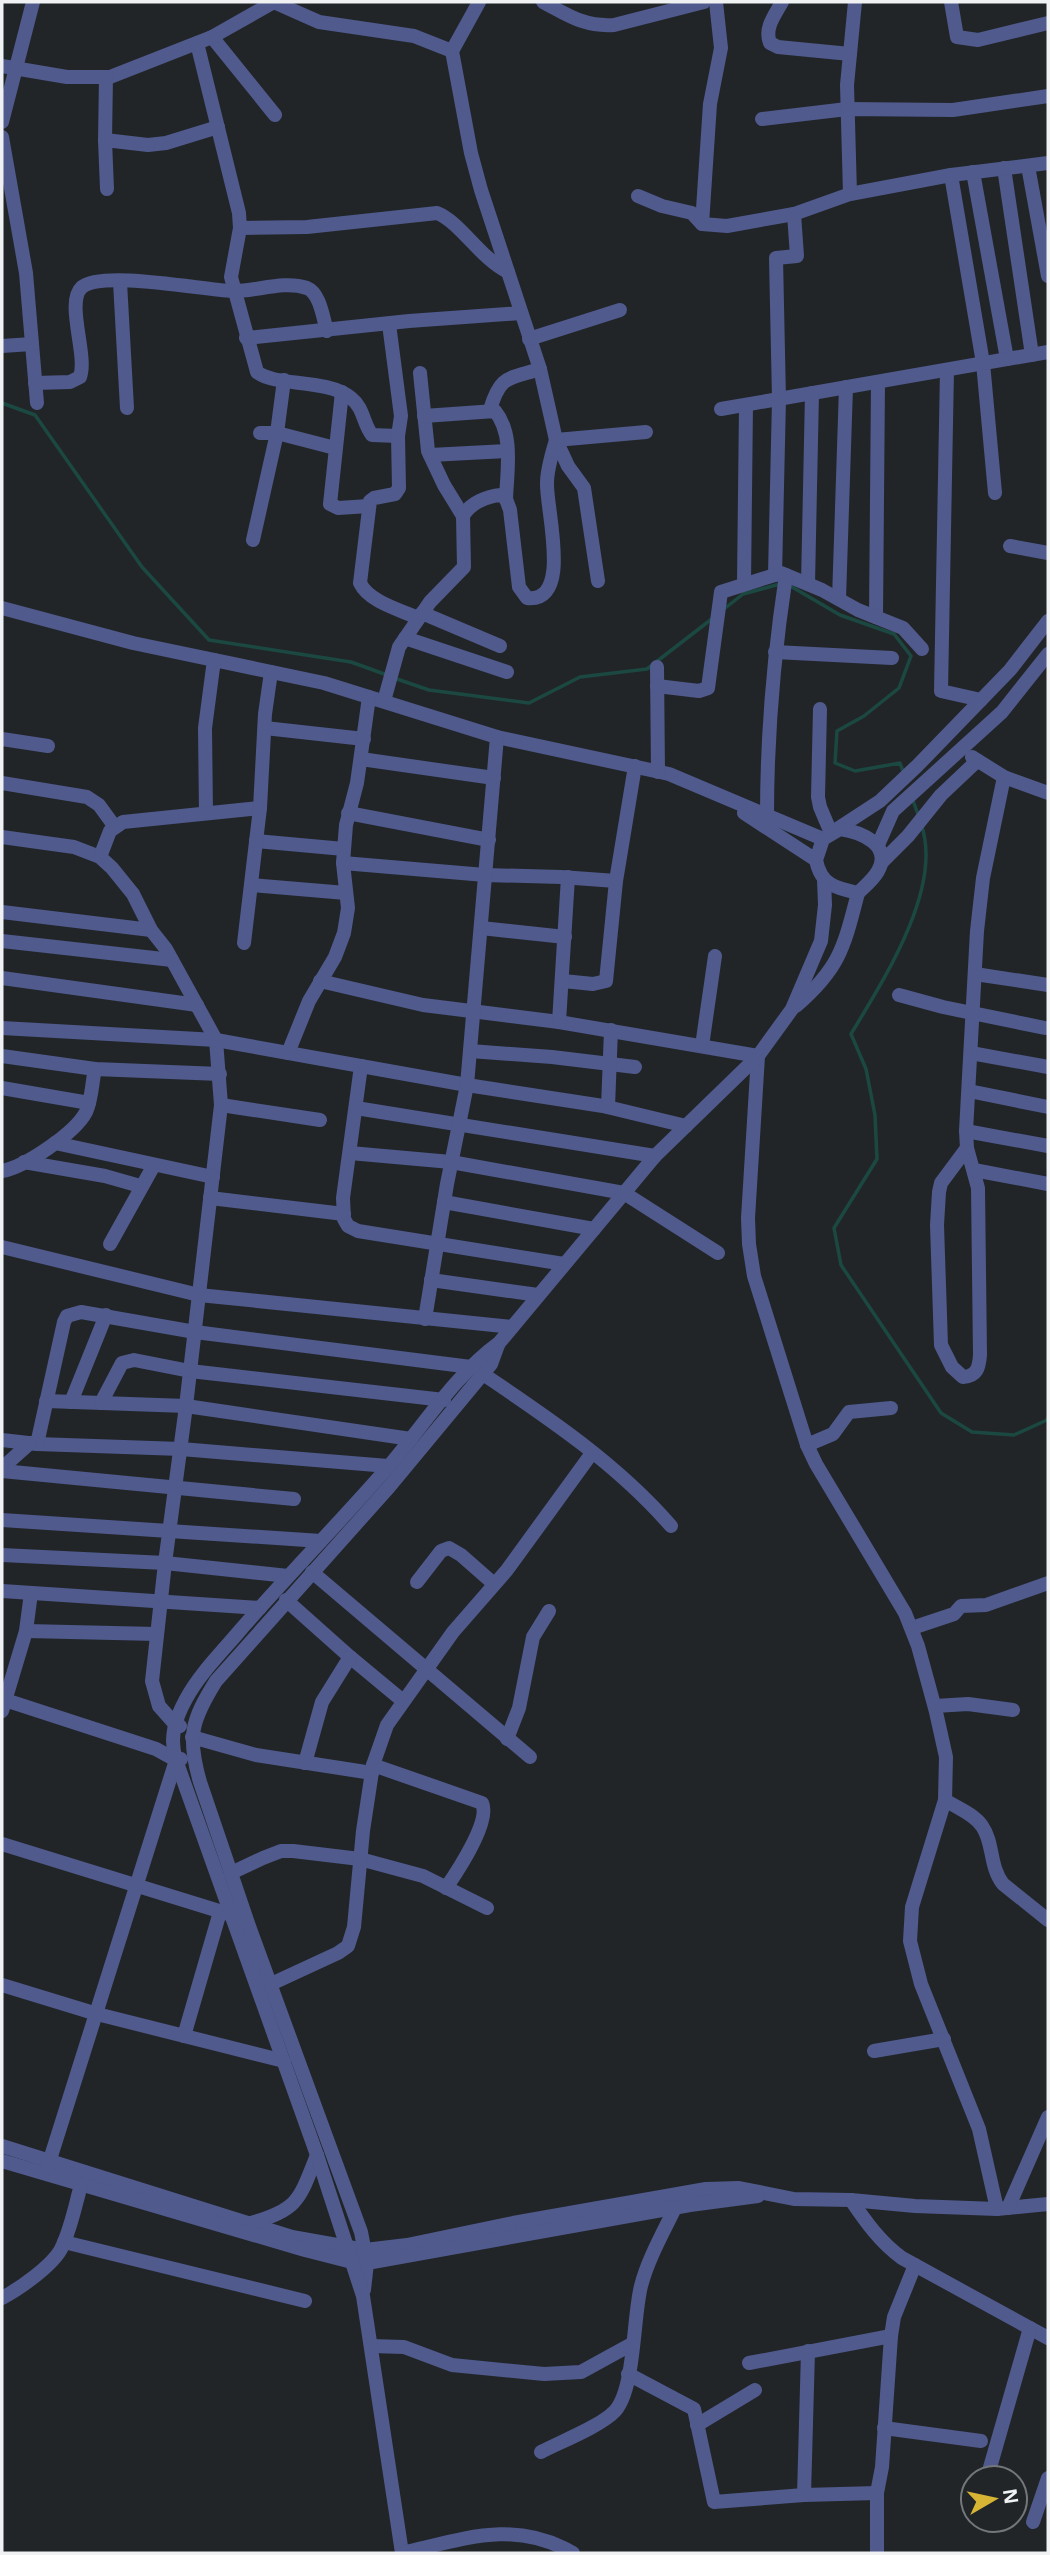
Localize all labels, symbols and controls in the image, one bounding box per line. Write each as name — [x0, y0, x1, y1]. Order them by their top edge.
north arrow — [959, 2464, 1029, 2534]
text: N — [997, 2487, 1025, 2506]

